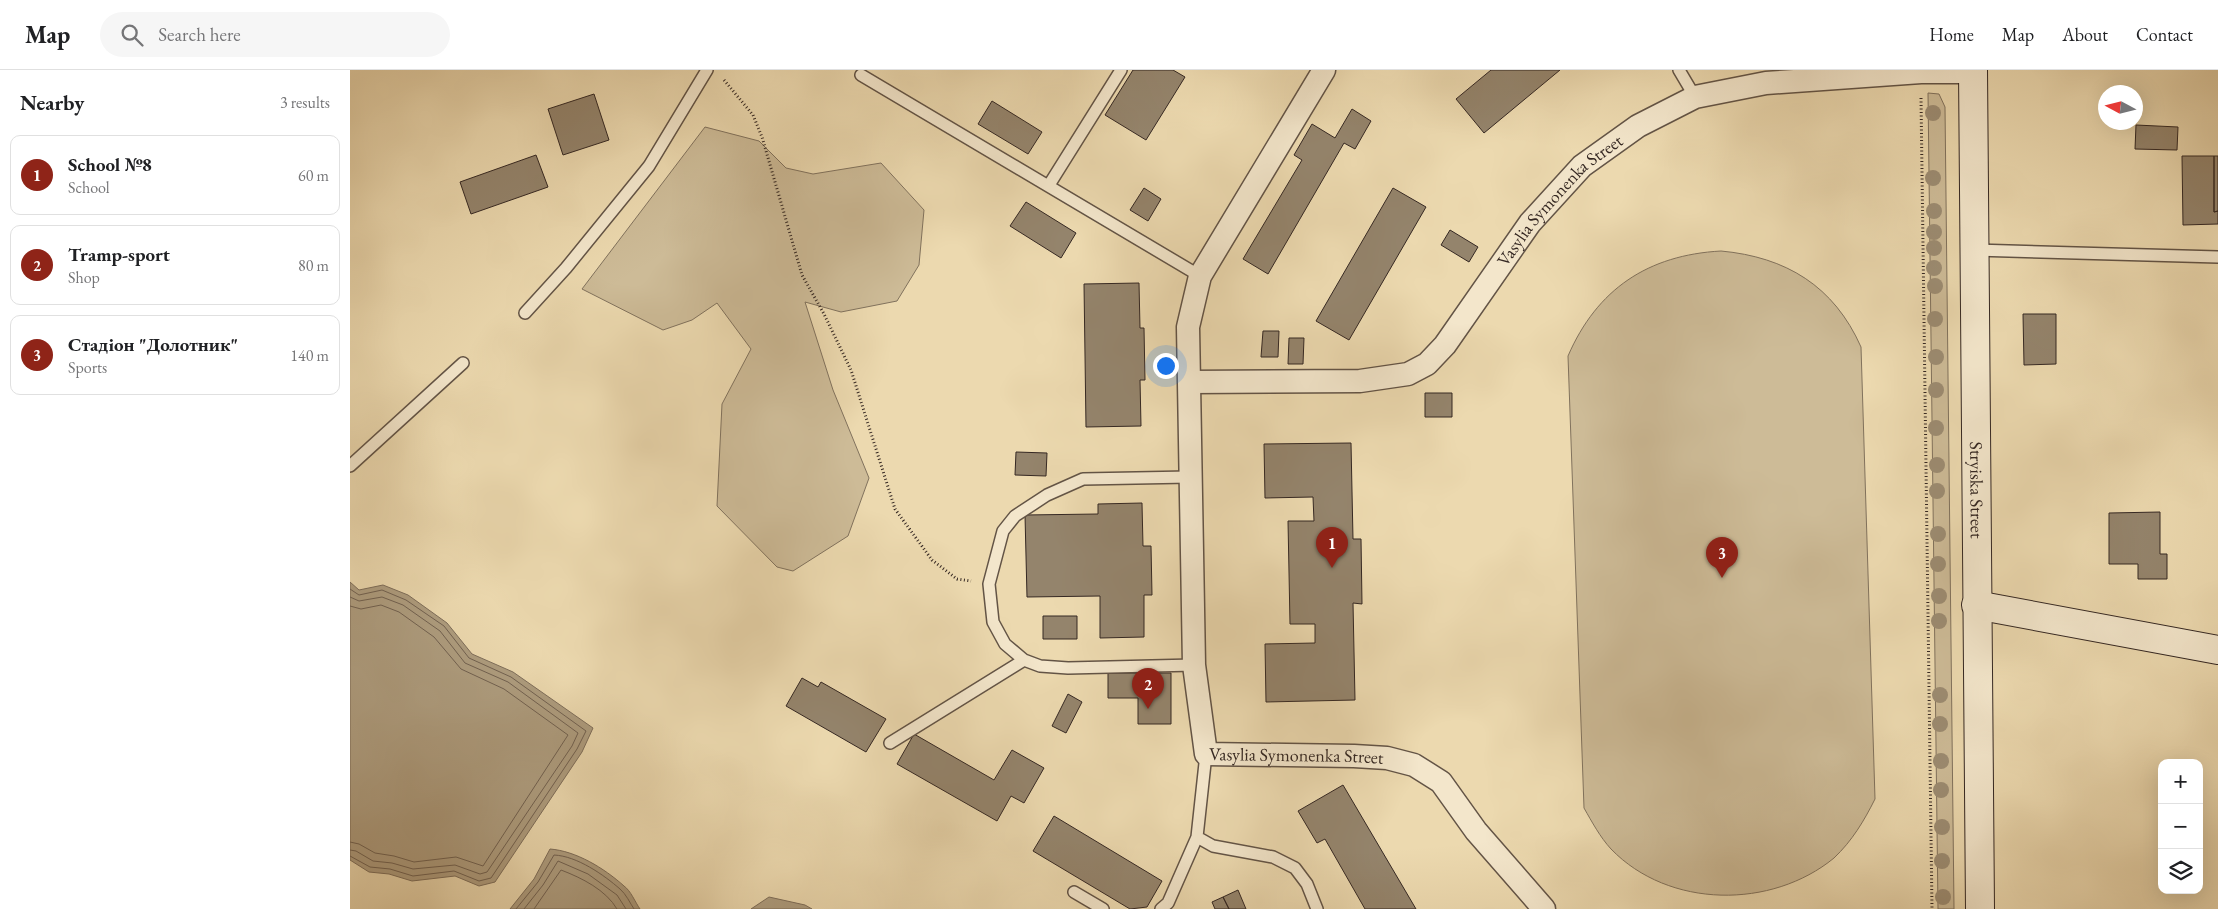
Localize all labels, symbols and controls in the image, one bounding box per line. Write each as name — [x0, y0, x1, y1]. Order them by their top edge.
search box — [100, 12, 450, 57]
text: Map — [25, 19, 70, 50]
icon: search — [118, 21, 146, 49]
text: Search here — [158, 22, 241, 47]
text: Home — [1929, 23, 1974, 46]
text: Map — [2002, 23, 2034, 46]
text: About — [2062, 23, 2108, 46]
text: Contact — [2136, 23, 2193, 46]
north arrow — [2098, 85, 2143, 130]
text: Nearby — [20, 89, 84, 116]
text: 3 results — [280, 92, 330, 113]
street label: Vasylia Symonenka Street — [1491, 129, 1627, 270]
text: School №8 — [68, 152, 152, 177]
text: 1 — [33, 165, 41, 186]
text: 60 m — [298, 165, 329, 186]
text: School — [68, 177, 110, 198]
text: Tramp-sport — [68, 242, 170, 267]
text: 2 — [33, 255, 41, 276]
text: 80 m — [298, 255, 329, 276]
text: Shop — [68, 267, 100, 288]
text: Стадіон "Долотник" — [68, 332, 238, 357]
text: 3 — [33, 345, 41, 366]
text: 140 m — [290, 345, 329, 366]
your location — [1153, 353, 1179, 379]
text: Sports — [68, 357, 107, 378]
street label: Stryiska Street — [1965, 441, 1989, 539]
pin: 1 — [1316, 527, 1348, 568]
pin: 3 — [1706, 537, 1738, 578]
pin: 2 — [1132, 668, 1164, 709]
street label: Vasylia Symonenka Street — [1209, 742, 1385, 769]
map controls — [2158, 759, 2203, 894]
button: + — [2158, 759, 2203, 804]
button: − — [2158, 804, 2203, 849]
button: layers — [2158, 849, 2203, 894]

